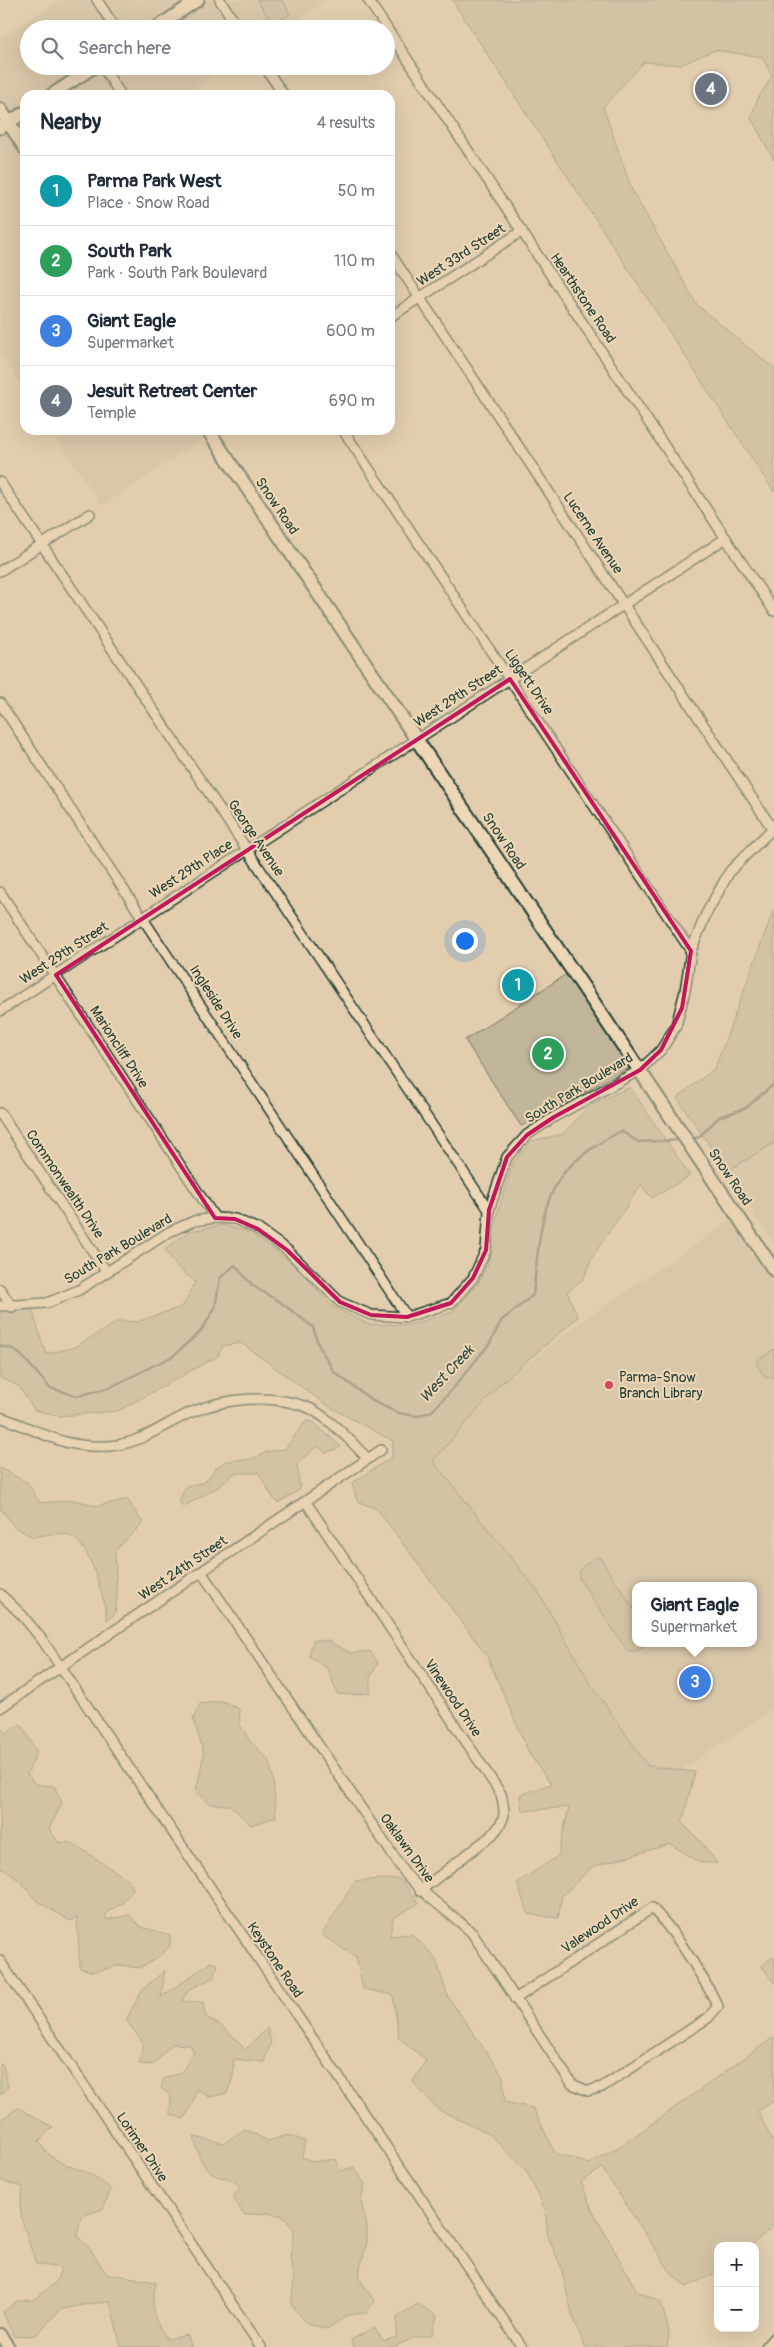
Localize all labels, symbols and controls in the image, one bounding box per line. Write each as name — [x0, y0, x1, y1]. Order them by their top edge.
search box — [20, 20, 395, 75]
icon: search — [38, 34, 66, 62]
text: Search here — [78, 36, 171, 60]
pin: 4 — [695, 70, 727, 108]
text: Nearby — [40, 109, 101, 136]
text: 4 results — [317, 113, 375, 133]
text: Parma Park West — [87, 169, 221, 193]
text: 1 — [53, 181, 59, 201]
text: 50 m — [338, 181, 375, 201]
text: Place · Snow Road — [87, 193, 210, 213]
street label: West 33rd Street — [414, 220, 509, 290]
text: South Park — [87, 239, 172, 263]
street label: Hearthstone Road — [547, 250, 619, 346]
text: 2 — [52, 251, 60, 271]
text: 110 m — [334, 251, 375, 271]
text: Park · South Park Boulevard — [87, 263, 267, 283]
text: Giant Eagle — [87, 309, 176, 333]
text: 3 — [52, 321, 60, 341]
text: 600 m — [326, 321, 375, 341]
text: Supermarket — [87, 333, 174, 353]
text: Jesuit Retreat Center — [87, 379, 257, 403]
text: 4 — [51, 391, 61, 411]
text: 690 m — [329, 391, 375, 411]
text: Temple — [87, 403, 136, 423]
street label: Snow Road — [252, 474, 302, 538]
street label: Lucerne Avenue — [559, 489, 627, 577]
street label: Liggett Drive — [501, 646, 557, 718]
street label: West 29th Street — [411, 661, 506, 731]
street label: George Avenue — [224, 796, 288, 880]
street label: Snow Road — [479, 809, 529, 873]
street label: West 29th Place — [146, 836, 236, 902]
street label: West 29th Street — [17, 918, 112, 988]
your location — [452, 928, 478, 954]
street label: Ingleside Drive — [186, 962, 246, 1042]
pin: 1 — [502, 966, 534, 1004]
street label: Marioncliff Drive — [86, 1003, 152, 1091]
pin: 2 — [532, 1035, 564, 1073]
street label: South Park Boulevard — [522, 1049, 636, 1127]
street label: Commonwealth Drive — [22, 1127, 108, 1242]
street label: Snow Road — [705, 1145, 755, 1209]
street label: South Park Boulevard — [61, 1210, 175, 1288]
water label: West Creek — [416, 1340, 480, 1407]
place label: Parma-Snow Branch Library — [619, 1369, 702, 1402]
marker: Parma-Snow Branch Library — [603, 1379, 615, 1391]
street label: West 24th Street — [136, 1532, 231, 1604]
popup — [632, 1582, 757, 1647]
text: Giant Eagle — [650, 1593, 739, 1617]
text: Supermarket — [650, 1617, 737, 1637]
street label: Vinewood Drive — [421, 1656, 485, 1740]
pin: 3 — [679, 1663, 711, 1701]
street label: Oaklawn Drive — [376, 1810, 438, 1886]
street label: Valewood Drive — [558, 1893, 642, 1957]
street label: Keystone Road — [243, 1919, 307, 2001]
street label: Lorimer Drive — [113, 2109, 171, 2185]
map controls — [714, 2242, 759, 2332]
button: + — [714, 2242, 759, 2287]
button: − — [714, 2287, 759, 2332]

